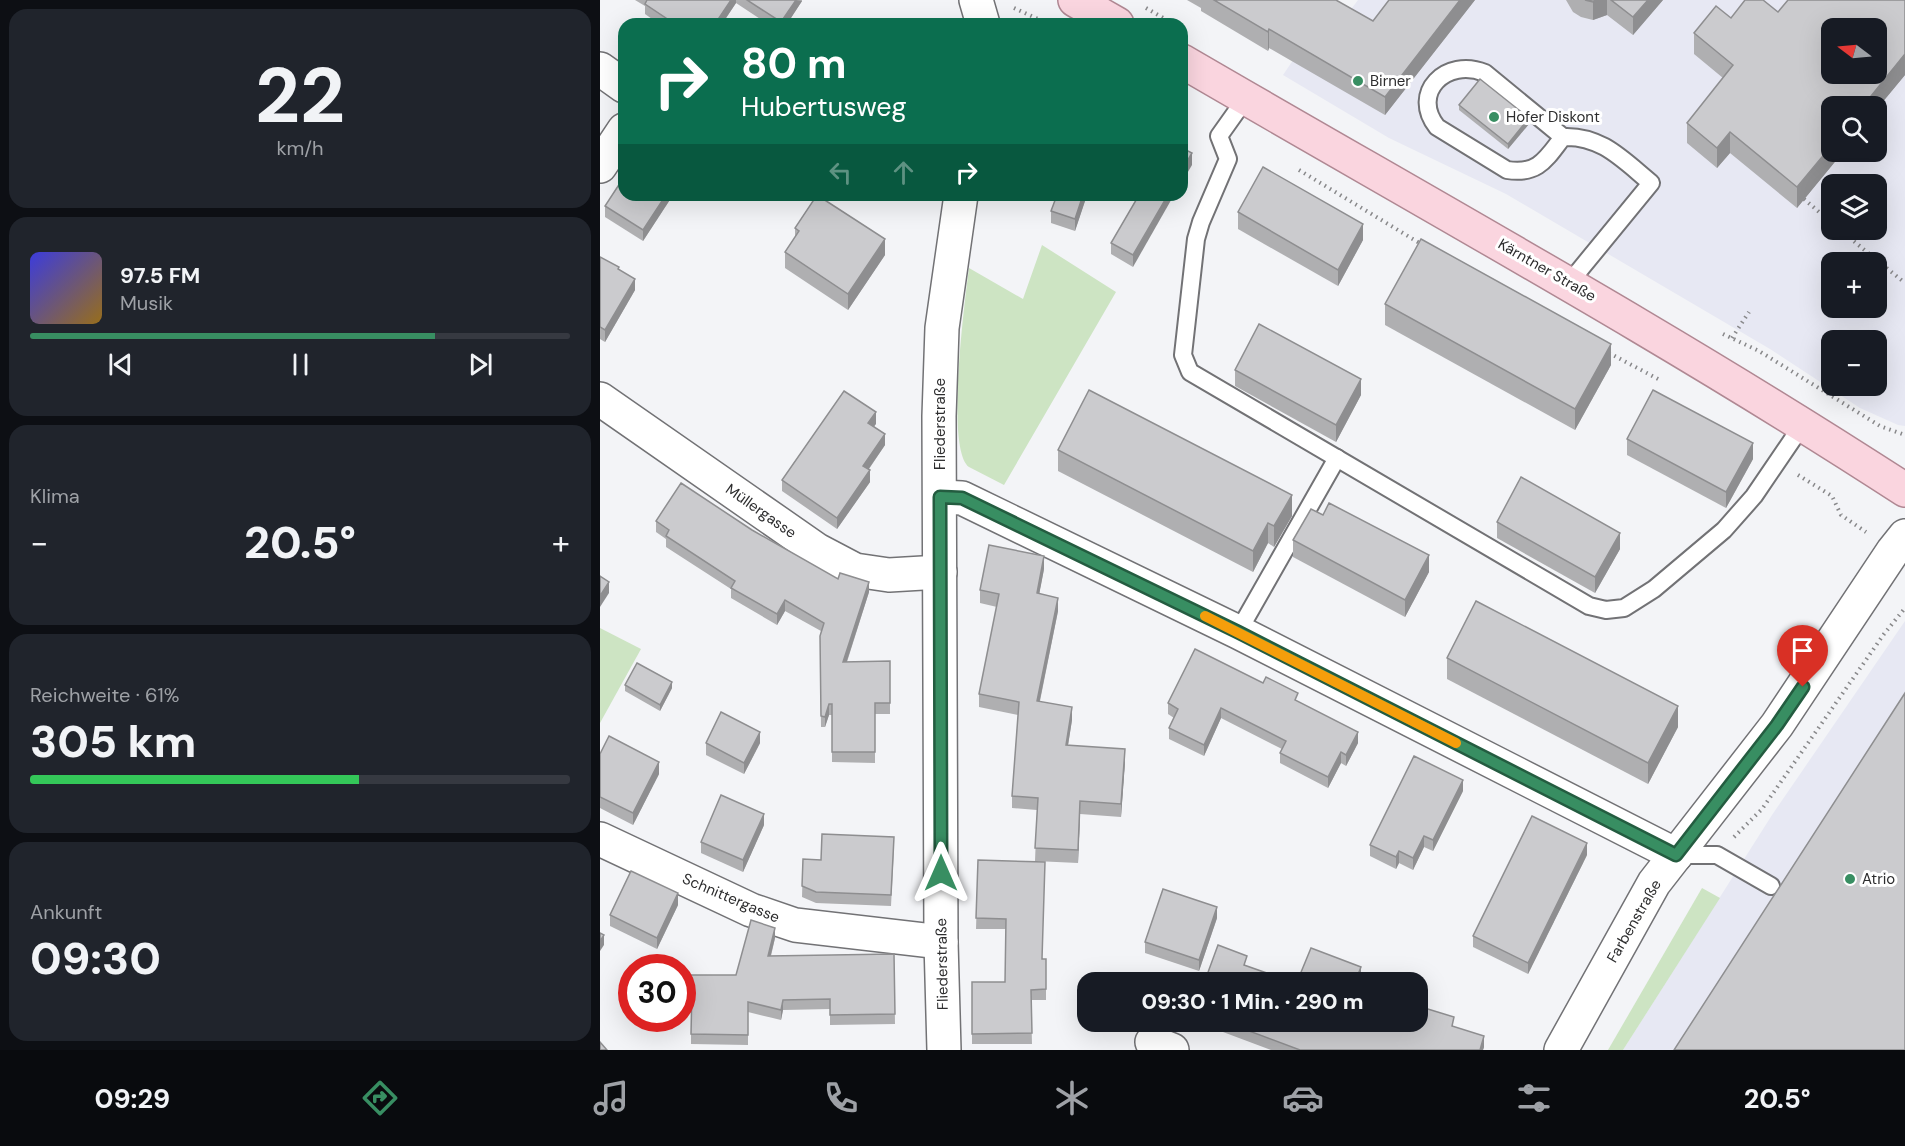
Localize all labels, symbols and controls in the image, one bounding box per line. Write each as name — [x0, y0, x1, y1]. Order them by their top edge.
north arrow — [1821, 18, 1887, 84]
map controls — [1821, 18, 1887, 396]
text: 80 m — [741, 36, 847, 91]
icon: right — [642, 42, 720, 120]
text: 22 — [255, 45, 345, 146]
place label: Birner — [1370, 71, 1411, 91]
marker: Birner — [1351, 74, 1365, 88]
text: Hubertusweg — [741, 89, 907, 124]
button: search — [1821, 96, 1887, 162]
place label: Hofer Diskont — [1506, 107, 1600, 127]
marker: Hofer Diskont — [1487, 110, 1501, 124]
text: km/h — [276, 135, 324, 161]
icon: left — [824, 156, 857, 189]
icon: ahead — [887, 156, 920, 189]
icon: right — [950, 156, 983, 189]
button: layers — [1821, 174, 1887, 240]
street label: Kärntner Straße — [1494, 234, 1600, 306]
button: + — [1821, 252, 1887, 318]
text: 97.5 FM — [120, 261, 200, 290]
text: Musik — [120, 290, 173, 316]
button: − — [1821, 330, 1887, 396]
icon: previous — [104, 348, 137, 381]
icon: pause — [284, 348, 317, 381]
icon: next — [464, 348, 497, 381]
street label: Fliederstraße — [930, 378, 950, 470]
street label: Müllergasse — [722, 479, 800, 543]
text: Klima — [30, 483, 80, 509]
text: 20.5° — [244, 513, 356, 572]
text: − — [30, 521, 48, 564]
text: + — [552, 521, 570, 564]
pin — [1777, 625, 1828, 687]
icon: arrive — [1786, 634, 1819, 667]
text: Reichweite · 61% — [30, 682, 179, 708]
text: 305 km — [30, 712, 196, 771]
position arrow — [909, 841, 973, 905]
street label: Schnittergasse — [679, 869, 783, 927]
place label: Atrio — [1862, 869, 1895, 889]
marker: Atrio — [1843, 872, 1857, 886]
street label: Farbenstraße — [1602, 876, 1666, 966]
text: Ankunft — [30, 899, 102, 925]
street label: Fliederstraße — [931, 918, 953, 1010]
text: 09:30 — [30, 929, 161, 988]
speed limit sign: 30 — [618, 954, 696, 1032]
text: 09:30 · 1 Min. · 290 m — [1141, 987, 1364, 1016]
icon: directions — [359, 1077, 401, 1119]
icon: music — [590, 1077, 632, 1119]
icon: phone — [820, 1077, 862, 1119]
icon: climate — [1051, 1077, 1093, 1119]
icon: car — [1282, 1077, 1324, 1119]
icon: filters — [1513, 1077, 1555, 1119]
text: 09:29 — [94, 1081, 170, 1116]
text: 20.5° — [1744, 1081, 1811, 1116]

